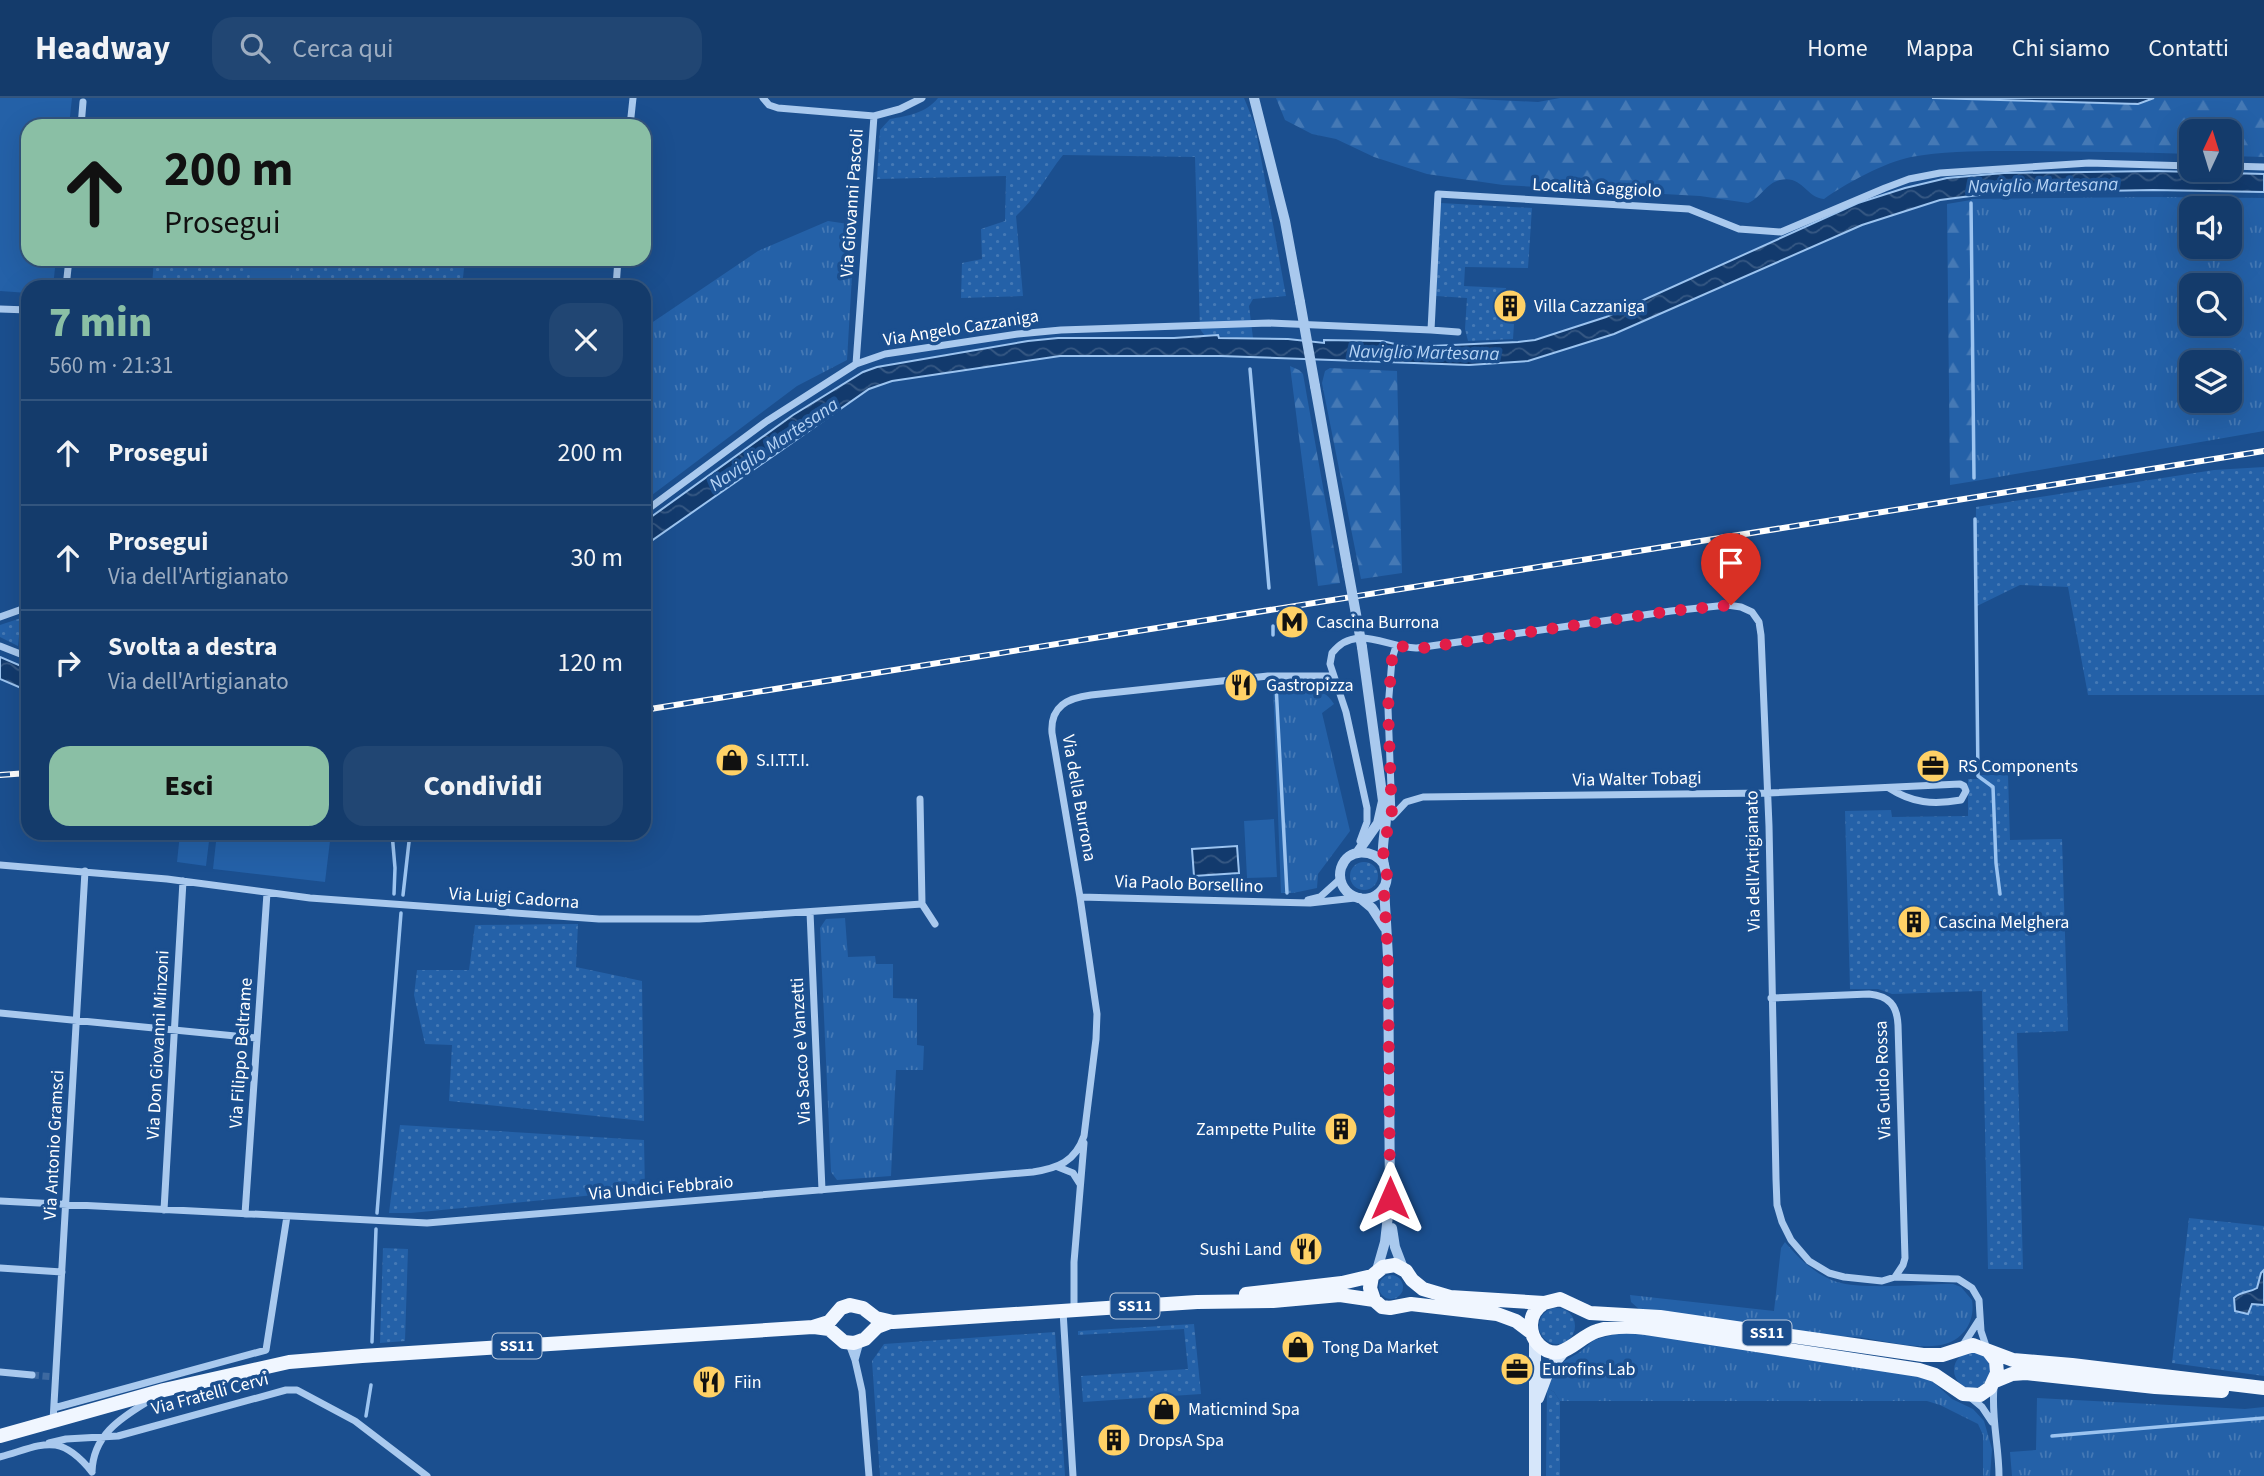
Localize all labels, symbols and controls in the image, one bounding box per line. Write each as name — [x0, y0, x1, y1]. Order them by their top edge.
search box — [212, 17, 702, 80]
text: Headway — [35, 25, 170, 72]
icon: search — [236, 29, 274, 67]
text: Cerca qui — [292, 30, 394, 67]
text: Home — [1807, 31, 1868, 66]
text: Mappa — [1906, 31, 1974, 66]
text: Chi siamo — [2012, 31, 2110, 66]
text: Contatti — [2148, 31, 2229, 66]
north arrow — [2179, 119, 2242, 182]
map controls — [2179, 119, 2242, 413]
street label: Via Giovanni Pascoli — [834, 128, 870, 278]
text: 200 m — [164, 135, 293, 205]
icon: ahead — [49, 147, 140, 238]
water label: Naviglio Martesana — [1967, 171, 2119, 201]
street label: Località Gaggiolo — [1532, 172, 1662, 204]
button: sound — [2179, 196, 2242, 259]
text: Prosegui — [164, 200, 281, 246]
button: search — [2179, 273, 2242, 336]
building icon: Villa Cazzaniga — [1491, 287, 1529, 325]
text: 7 min — [49, 293, 152, 353]
place label: Villa Cazzaniga — [1534, 294, 1645, 319]
button: close — [549, 303, 623, 377]
street label: Via Angelo Cazzaniga — [881, 303, 1041, 353]
water label: Naviglio Martesana — [1348, 338, 1500, 368]
text: 560 m · 21:31 — [49, 349, 173, 382]
button: layers — [2179, 350, 2242, 413]
water label: Naviglio Martesana — [704, 392, 844, 498]
icon: ahead — [49, 434, 87, 472]
text: Prosegui — [108, 434, 208, 471]
text: 200 m — [557, 434, 623, 471]
text: Prosegui — [108, 523, 208, 560]
pin — [1701, 533, 1761, 605]
icon: ahead — [49, 539, 87, 577]
text: 30 m — [570, 539, 623, 576]
icon: arrive — [1712, 544, 1750, 582]
text: Via dell'Artigianato — [108, 560, 289, 593]
metro station icon: Cascina Burrona — [1273, 603, 1311, 641]
place label: Cascina Burrona — [1316, 610, 1439, 635]
text: Svolta a destra — [108, 628, 278, 665]
icon: right — [49, 644, 87, 682]
text: 120 m — [557, 644, 623, 681]
text: Via dell'Artigianato — [108, 665, 289, 698]
restaurant icon: Gastropizza — [1222, 666, 1260, 704]
place label: Gastropizza — [1266, 673, 1354, 698]
street label: Via della Burrona — [1056, 733, 1102, 863]
shop icon: S.I.T.T.I. — [713, 741, 751, 779]
button: Esci — [49, 746, 329, 826]
button: Condividi — [343, 746, 623, 826]
office icon: RS Components — [1914, 747, 1952, 785]
place label: S.I.T.T.I. — [756, 748, 809, 773]
place label: RS Components — [1958, 754, 2078, 779]
street label: Via Walter Tobagi — [1572, 765, 1702, 793]
street label: Via dell'Artigianato — [1739, 790, 1767, 932]
street label: Via Paolo Borsellino — [1114, 869, 1264, 899]
street label: Via Luigi Cadorna — [448, 881, 580, 915]
building icon: Cascina Melghera — [1895, 903, 1933, 941]
place label: Cascina Melghera — [1938, 910, 2069, 935]
street label: Via Don Giovanni Minzoni — [141, 950, 175, 1140]
street label: Via Filippo Beltrame — [223, 977, 259, 1129]
street label: Via Sacco e Vanzetti — [785, 977, 817, 1125]
street label: Via Guido Rossa — [1868, 1020, 1898, 1140]
street label: Via Antonio Gramsci — [38, 1069, 70, 1221]
building icon: Zampette Pulite — [1322, 1110, 1360, 1148]
place label: Zampette Pulite — [1196, 1117, 1316, 1142]
position arrow — [1353, 1161, 1427, 1235]
street label: Via Undici Febbraio — [588, 1169, 734, 1207]
restaurant icon: Sushi Land — [1287, 1230, 1325, 1268]
place label: Sushi Land — [1200, 1237, 1282, 1262]
road number: SS11 — [1110, 1294, 1160, 1318]
road number: SS11 — [1742, 1320, 1792, 1345]
shop icon: Tong Da Market — [1279, 1328, 1317, 1366]
road number: SS11 — [492, 1334, 542, 1358]
place label: Tong Da Market — [1322, 1335, 1438, 1360]
office icon: Eurofins Lab — [1498, 1350, 1536, 1388]
place label: Eurofins Lab — [1542, 1357, 1636, 1382]
restaurant icon: Fiin — [690, 1363, 728, 1401]
street label: Via Fratelli Cervi — [149, 1366, 271, 1422]
place label: Fiin — [734, 1370, 762, 1395]
shop icon: Maticmind Spa — [1145, 1390, 1183, 1428]
place label: Maticmind Spa — [1188, 1397, 1300, 1422]
building icon: DropsA Spa — [1095, 1421, 1133, 1459]
place label: DropsA Spa — [1138, 1428, 1224, 1453]

